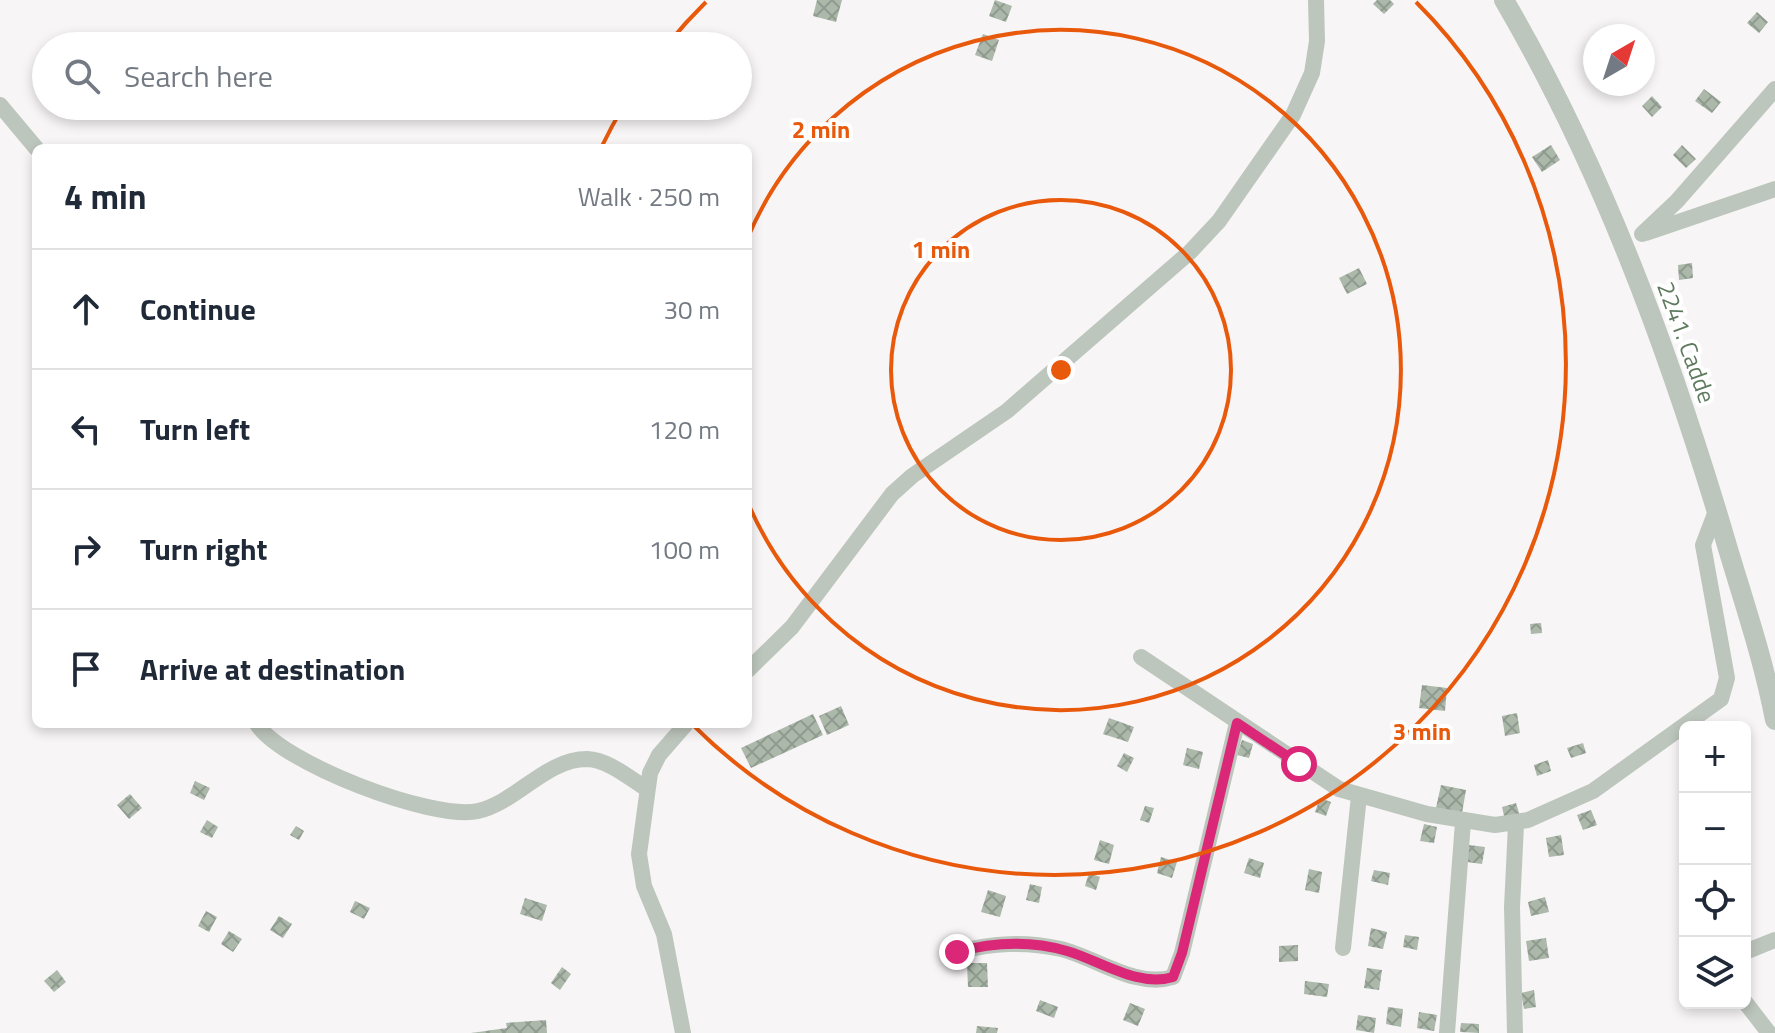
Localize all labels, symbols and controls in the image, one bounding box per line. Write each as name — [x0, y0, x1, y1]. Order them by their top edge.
north arrow — [1583, 24, 1655, 96]
search box — [32, 32, 752, 120]
text: Search here — [124, 53, 273, 99]
icon: search — [60, 54, 104, 98]
text: 2 min — [792, 111, 850, 147]
text: 4 min — [64, 170, 147, 222]
text: Walk · 250 m — [578, 177, 720, 216]
text: 1 min — [912, 231, 970, 267]
street label: 2241. Cadde — [1648, 276, 1726, 408]
text: Continue — [140, 286, 256, 332]
icon: ahead — [64, 287, 108, 331]
text: 30 m — [663, 290, 720, 329]
centre of rings — [1047, 356, 1075, 384]
text: Turn left — [140, 406, 250, 452]
icon: left — [64, 407, 108, 451]
text: 120 m — [649, 410, 720, 449]
text: Turn right — [140, 526, 268, 572]
icon: right — [64, 527, 108, 571]
text: 100 m — [649, 530, 720, 569]
text: Arrive at destination — [140, 646, 405, 692]
icon: arrive — [64, 647, 108, 691]
text: 3 min — [1393, 713, 1451, 749]
map controls — [1679, 721, 1751, 1009]
button: + — [1679, 721, 1751, 793]
route start — [1281, 746, 1317, 782]
button: − — [1679, 793, 1751, 865]
button: locate — [1679, 865, 1751, 937]
route end — [939, 934, 975, 970]
button: layers — [1679, 937, 1751, 1009]

